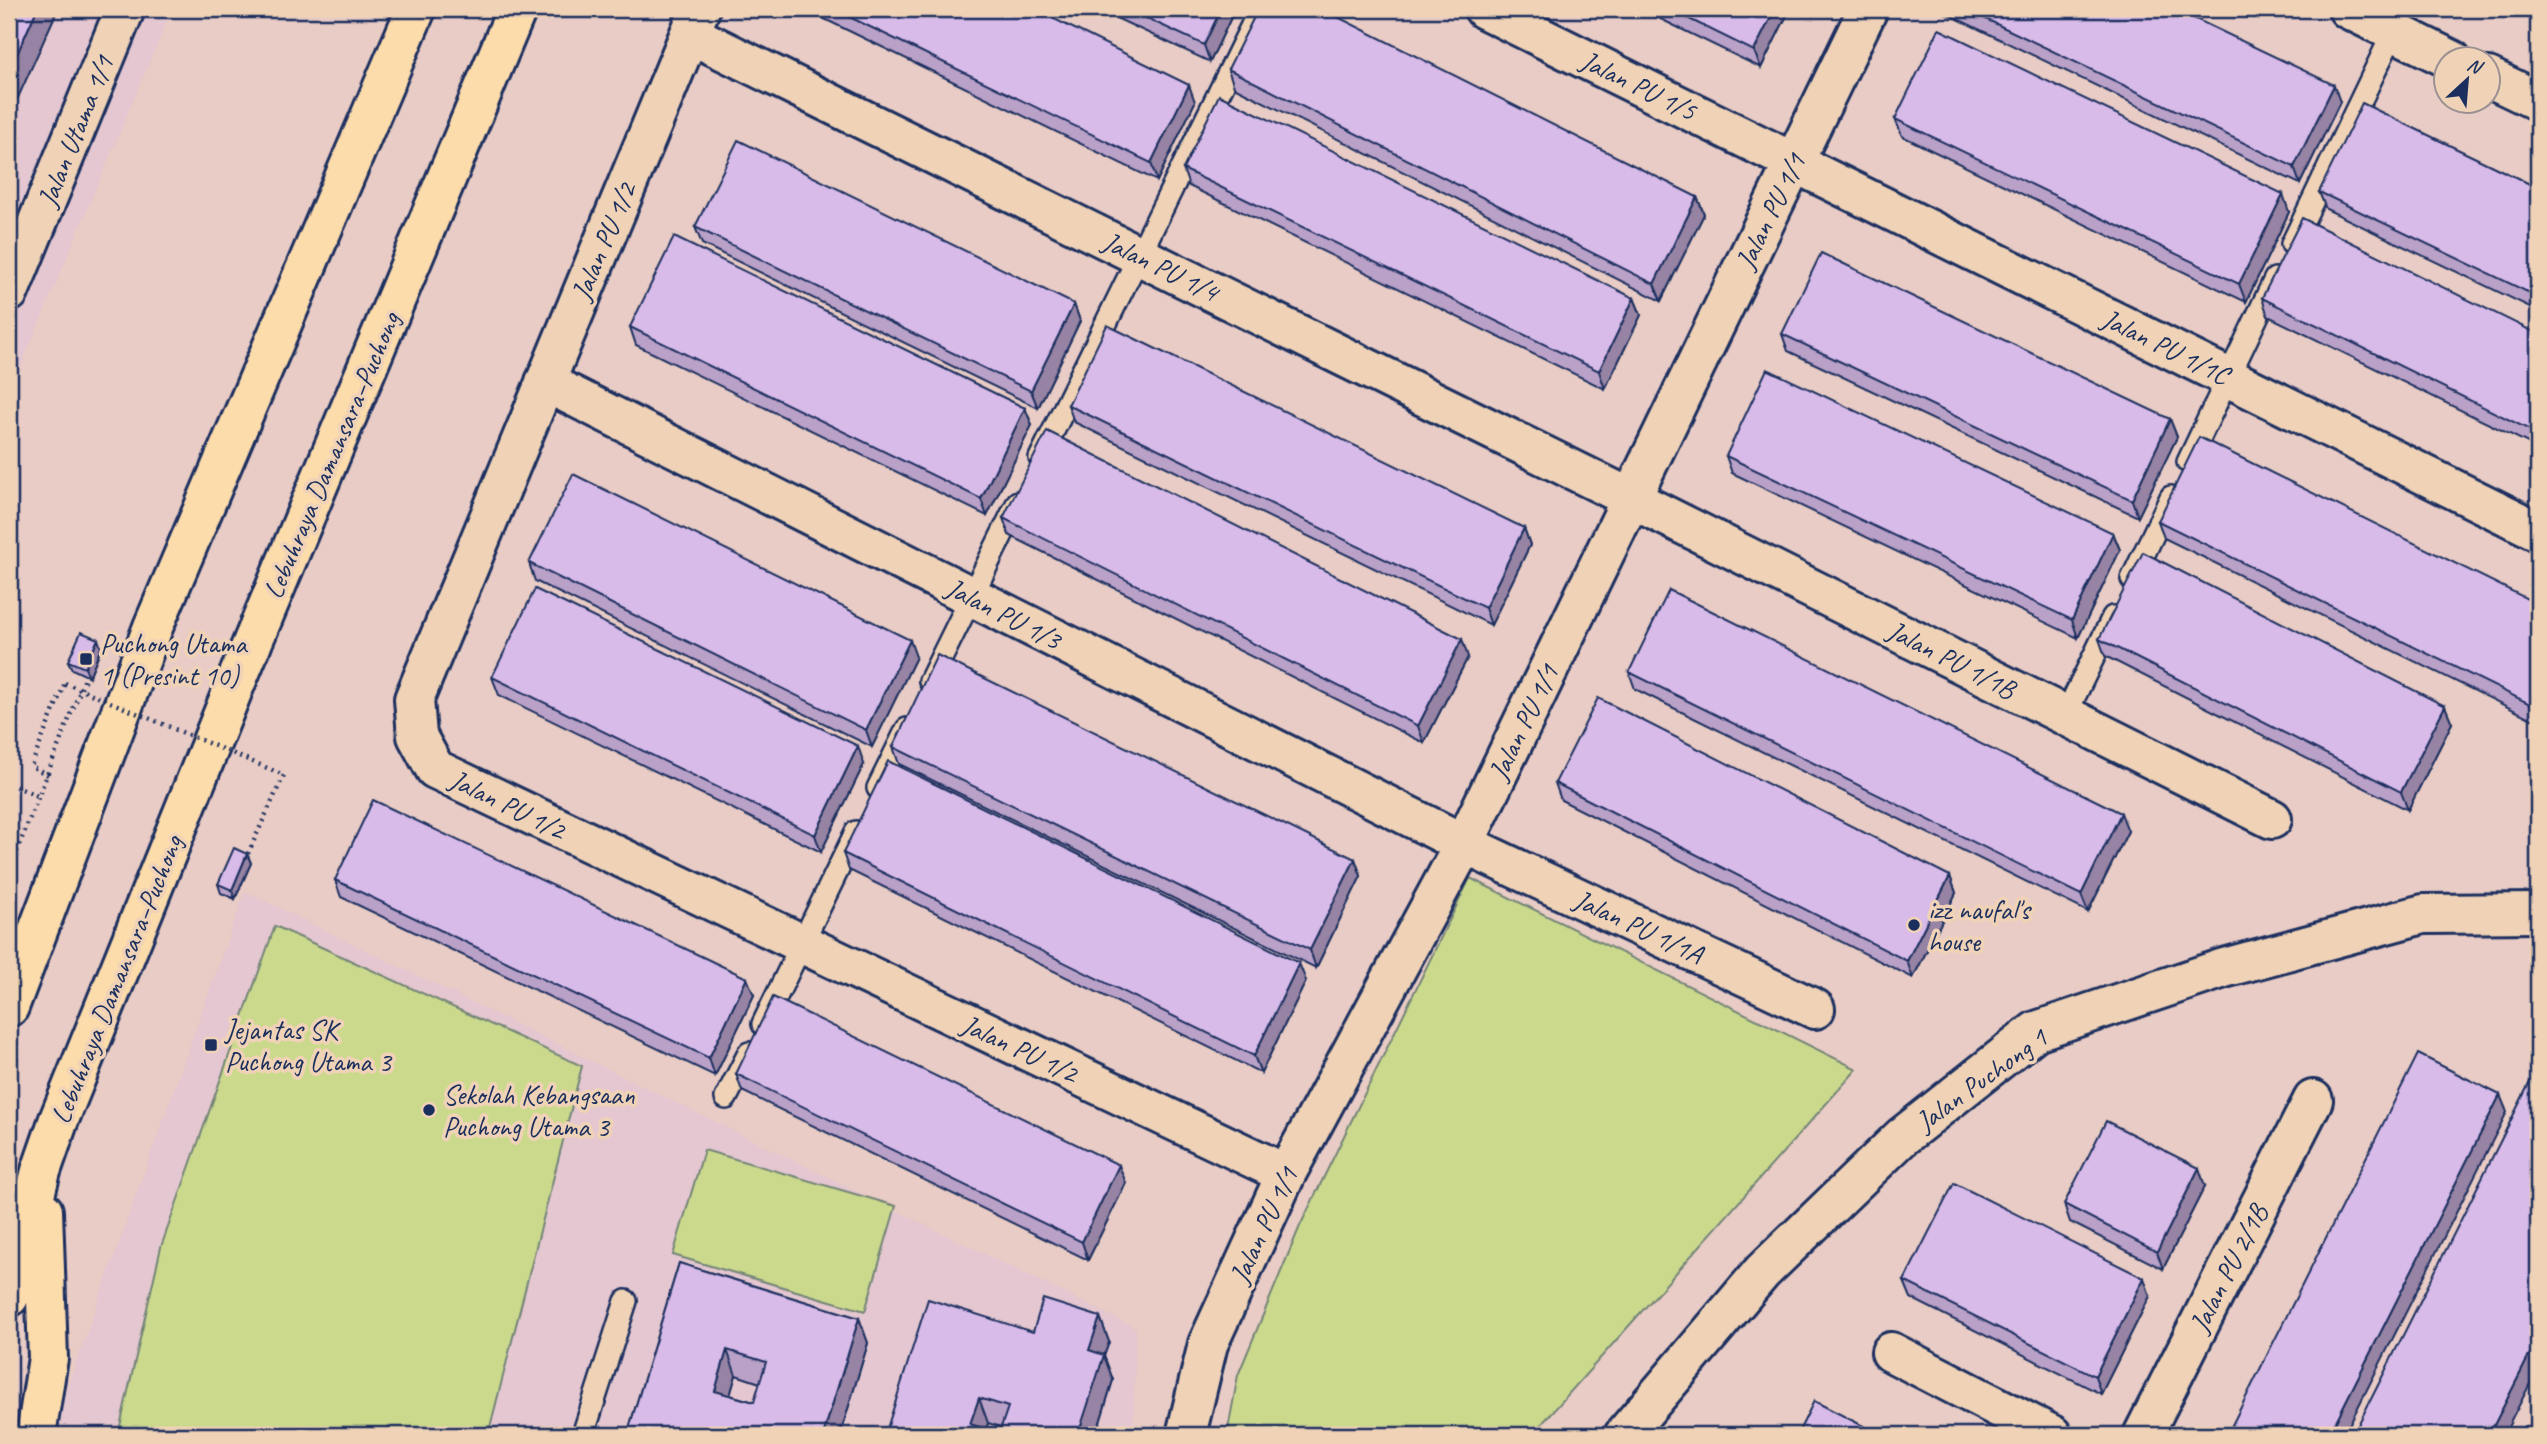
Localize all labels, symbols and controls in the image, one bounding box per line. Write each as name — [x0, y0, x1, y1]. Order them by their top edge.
street label: Jalan PU 1/5 — [1574, 42, 1703, 129]
north arrow — [2432, 46, 2502, 116]
street label: Jalan Utama 1/1 — [29, 50, 122, 213]
text: N — [2463, 52, 2487, 80]
street label: Jalan PU 1/1 — [1727, 147, 1814, 276]
street label: Jalan PU 1/2 — [562, 175, 645, 307]
street label: Jalan PU 1/4 — [1096, 223, 1226, 310]
street label: Jalan PU 1/1C — [2095, 300, 2238, 393]
street label: Lebuhraya Damansara–Puchong — [255, 306, 408, 604]
street label: Jalan PU 1/3 — [939, 569, 1069, 658]
street label: Jalan PU 1/1B — [1880, 612, 2024, 708]
place label: Puchong Utama 1 (Presint 10) — [100, 626, 248, 693]
marker: Puchong Utama 1 (Presint 10) — [78, 651, 94, 667]
street label: Jalan PU 1/1 — [1480, 658, 1567, 787]
street label: Jalan PU 1/2 — [443, 761, 573, 848]
street label: Lebuhraya Damansara–Puchong — [43, 829, 191, 1128]
street label: Jalan PU 1/1A — [1567, 881, 1710, 972]
place label: izz naufal's house — [1928, 892, 2032, 959]
marker: izz naufal's house — [1906, 917, 1922, 933]
street label: Jalan PU 1/2 — [954, 1006, 1085, 1091]
place label: Jejantas SK Puchong Utama 3 — [223, 1012, 393, 1079]
street label: Jalan Puchong 1 — [1907, 1019, 2055, 1140]
marker: Jejantas SK Puchong Utama 3 — [203, 1037, 219, 1053]
place label: Sekolah Kebangsaan Puchong Utama 3 — [443, 1077, 635, 1144]
marker: Sekolah Kebangsaan Puchong Utama 3 — [421, 1102, 437, 1118]
street label: Jalan PU 1/1 — [1221, 1160, 1306, 1291]
street label: Jalan PU 2/1B — [2181, 1196, 2277, 1340]

